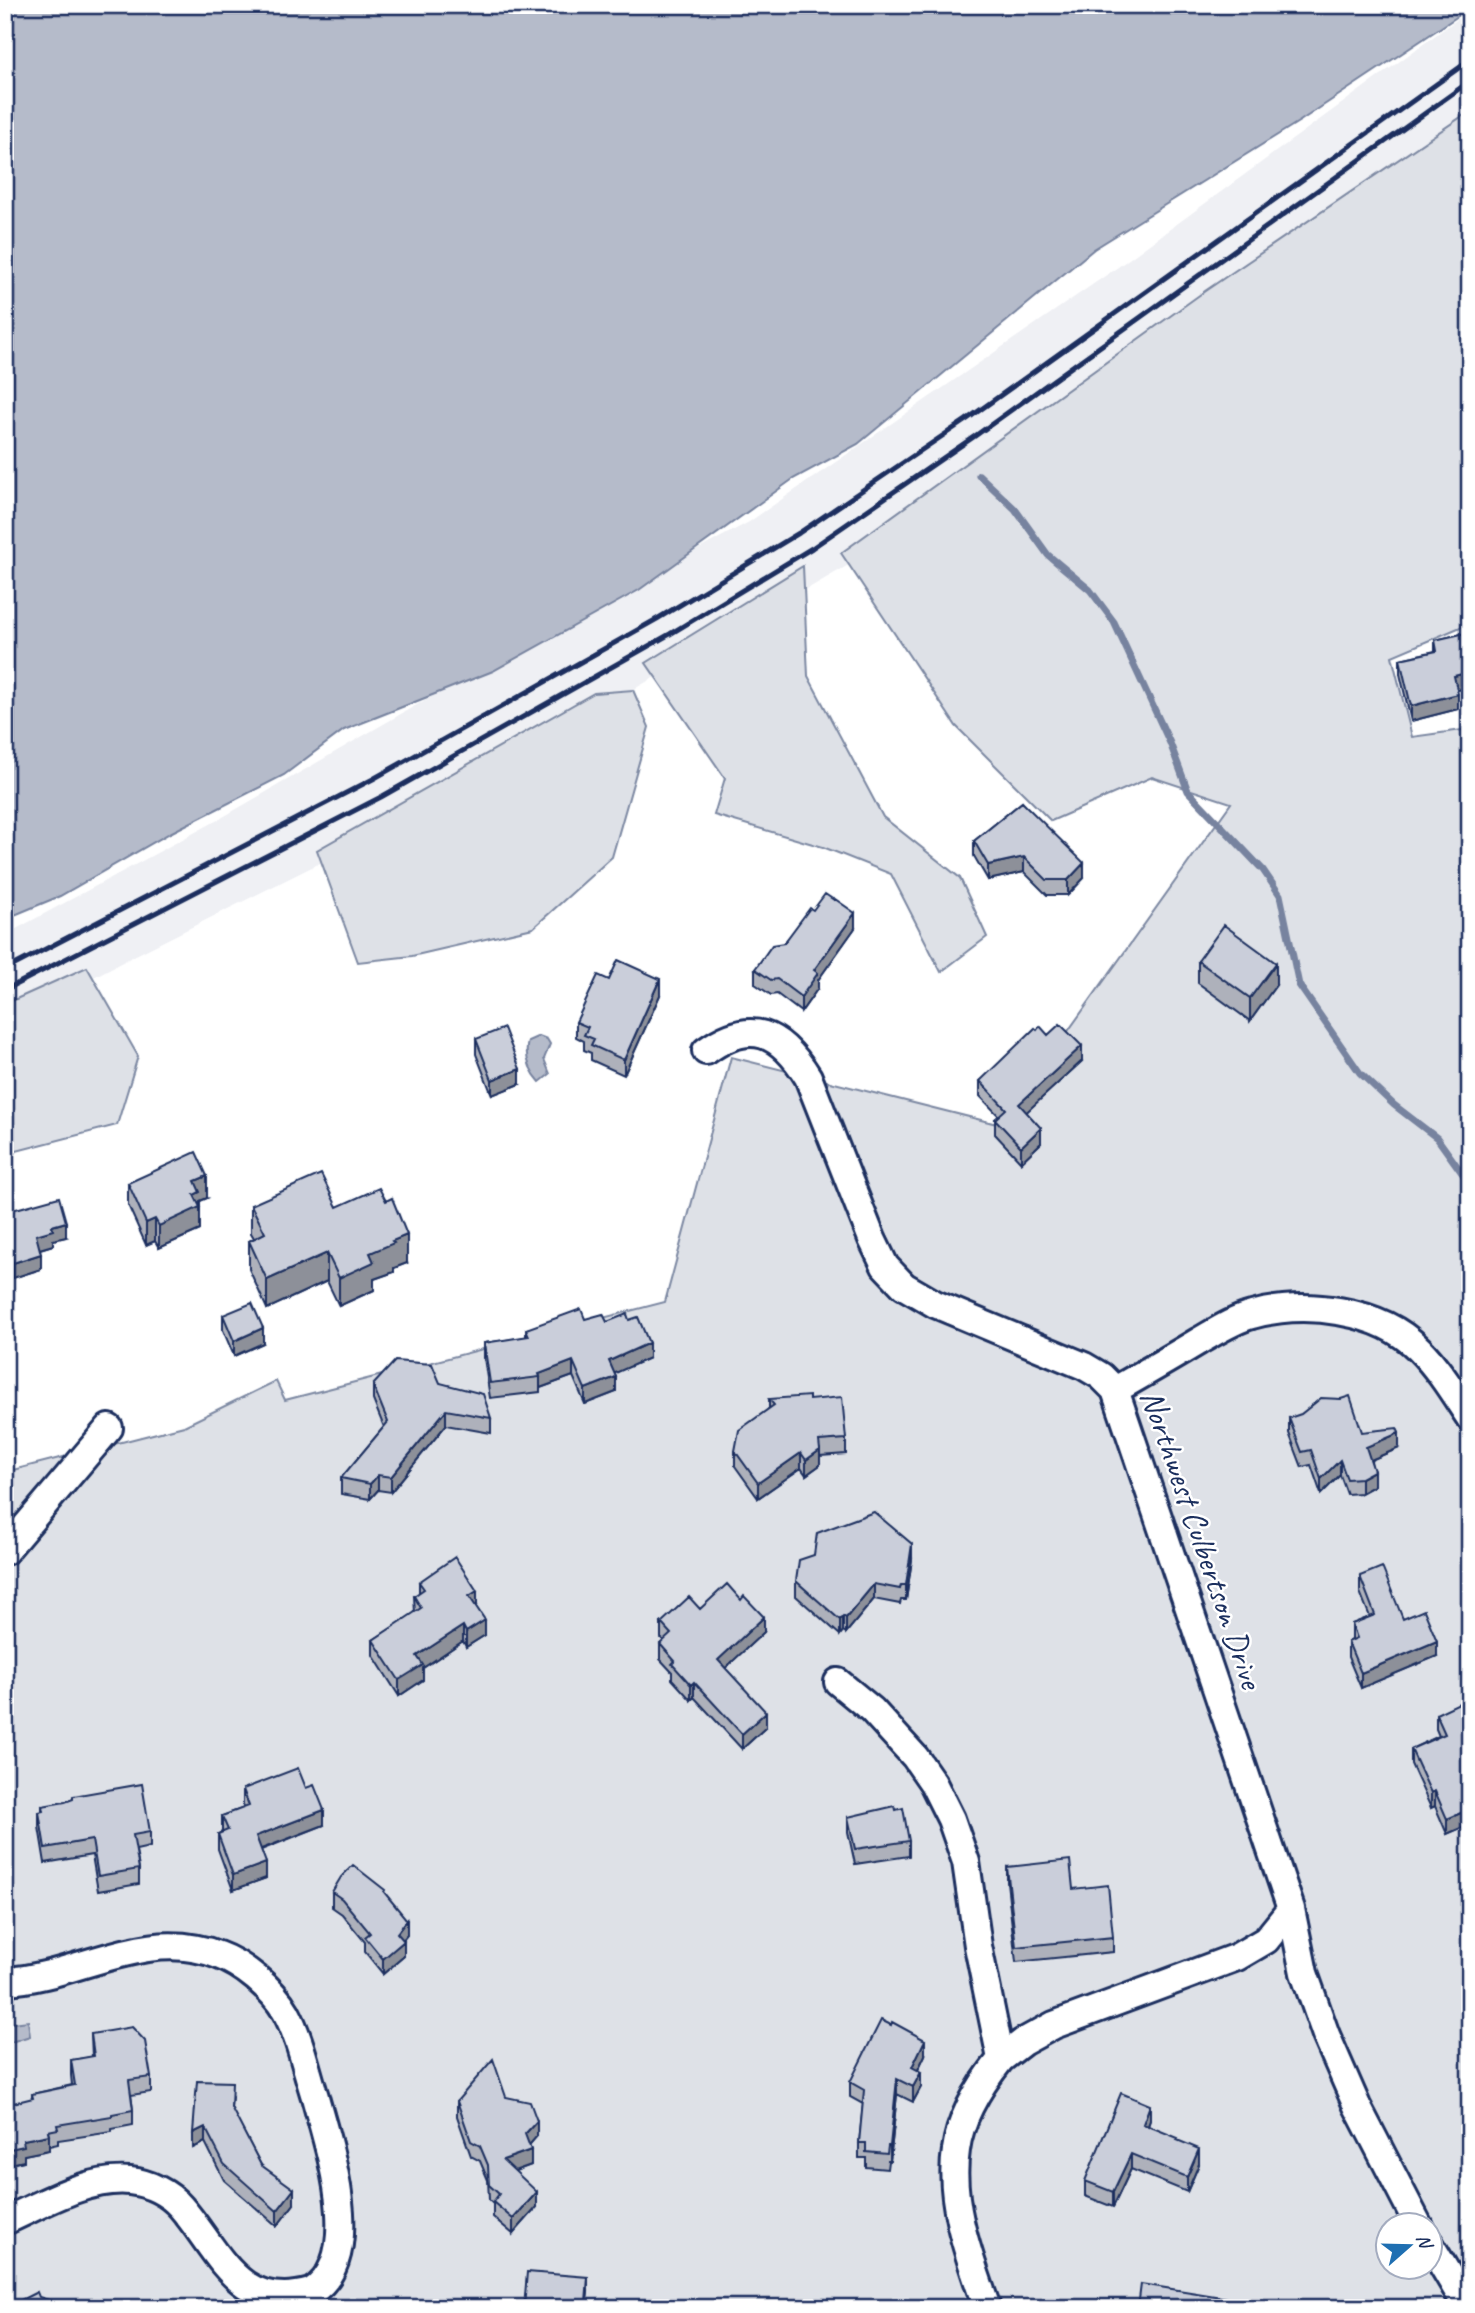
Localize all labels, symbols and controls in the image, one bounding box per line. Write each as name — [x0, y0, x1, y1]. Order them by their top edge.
street label: Northwest Culbertson Drive — [1131, 1384, 1274, 1696]
north arrow — [1374, 2212, 1444, 2282]
text: N — [1411, 2231, 1438, 2253]

